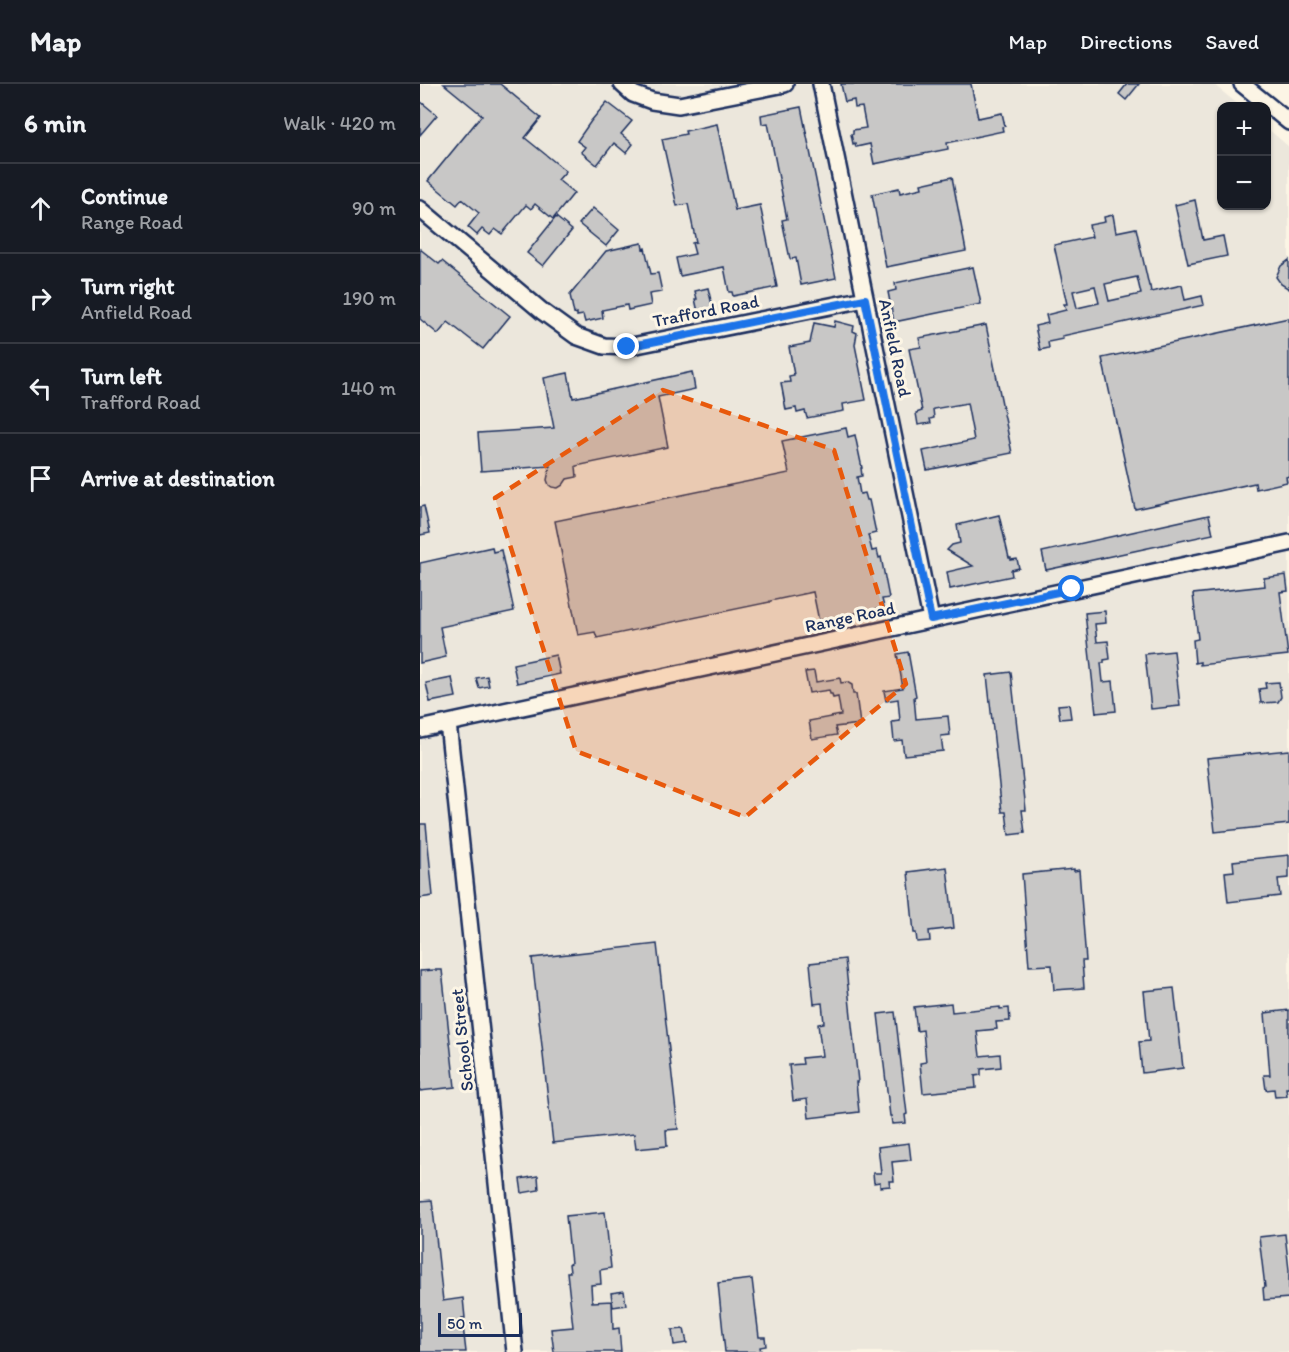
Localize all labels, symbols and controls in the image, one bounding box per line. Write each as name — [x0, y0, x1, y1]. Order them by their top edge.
text: Map — [30, 24, 81, 58]
text: Map — [1009, 29, 1047, 54]
text: Directions — [1080, 29, 1172, 54]
text: Saved — [1205, 29, 1259, 54]
map controls — [1217, 102, 1271, 210]
button: + — [1217, 102, 1271, 156]
text: 6 min — [24, 107, 86, 139]
text: Walk · 420 m — [283, 111, 396, 135]
button: − — [1217, 156, 1271, 210]
text: Continue — [81, 183, 168, 210]
icon: ahead — [24, 192, 57, 225]
text: 90 m — [352, 196, 396, 220]
text: Range Road — [81, 210, 183, 234]
text: Turn right — [81, 273, 175, 300]
icon: right — [24, 282, 57, 315]
text: 190 m — [343, 286, 396, 310]
street label: Trafford Road — [651, 290, 761, 332]
street label: Anfield Road — [874, 297, 916, 399]
text: Anfield Road — [81, 300, 192, 324]
route end — [613, 333, 639, 359]
text: Turn left — [81, 363, 162, 390]
icon: left — [24, 372, 57, 405]
text: 140 m — [341, 376, 396, 400]
text: Trafford Road — [81, 390, 200, 414]
icon: arrive — [24, 462, 57, 495]
text: Arrive at destination — [81, 465, 275, 492]
route start — [1058, 575, 1084, 601]
street label: Range Road — [803, 597, 897, 637]
street label: School Street — [446, 987, 478, 1092]
scale bar — [438, 1310, 522, 1338]
text: 50 m — [447, 1314, 482, 1333]

